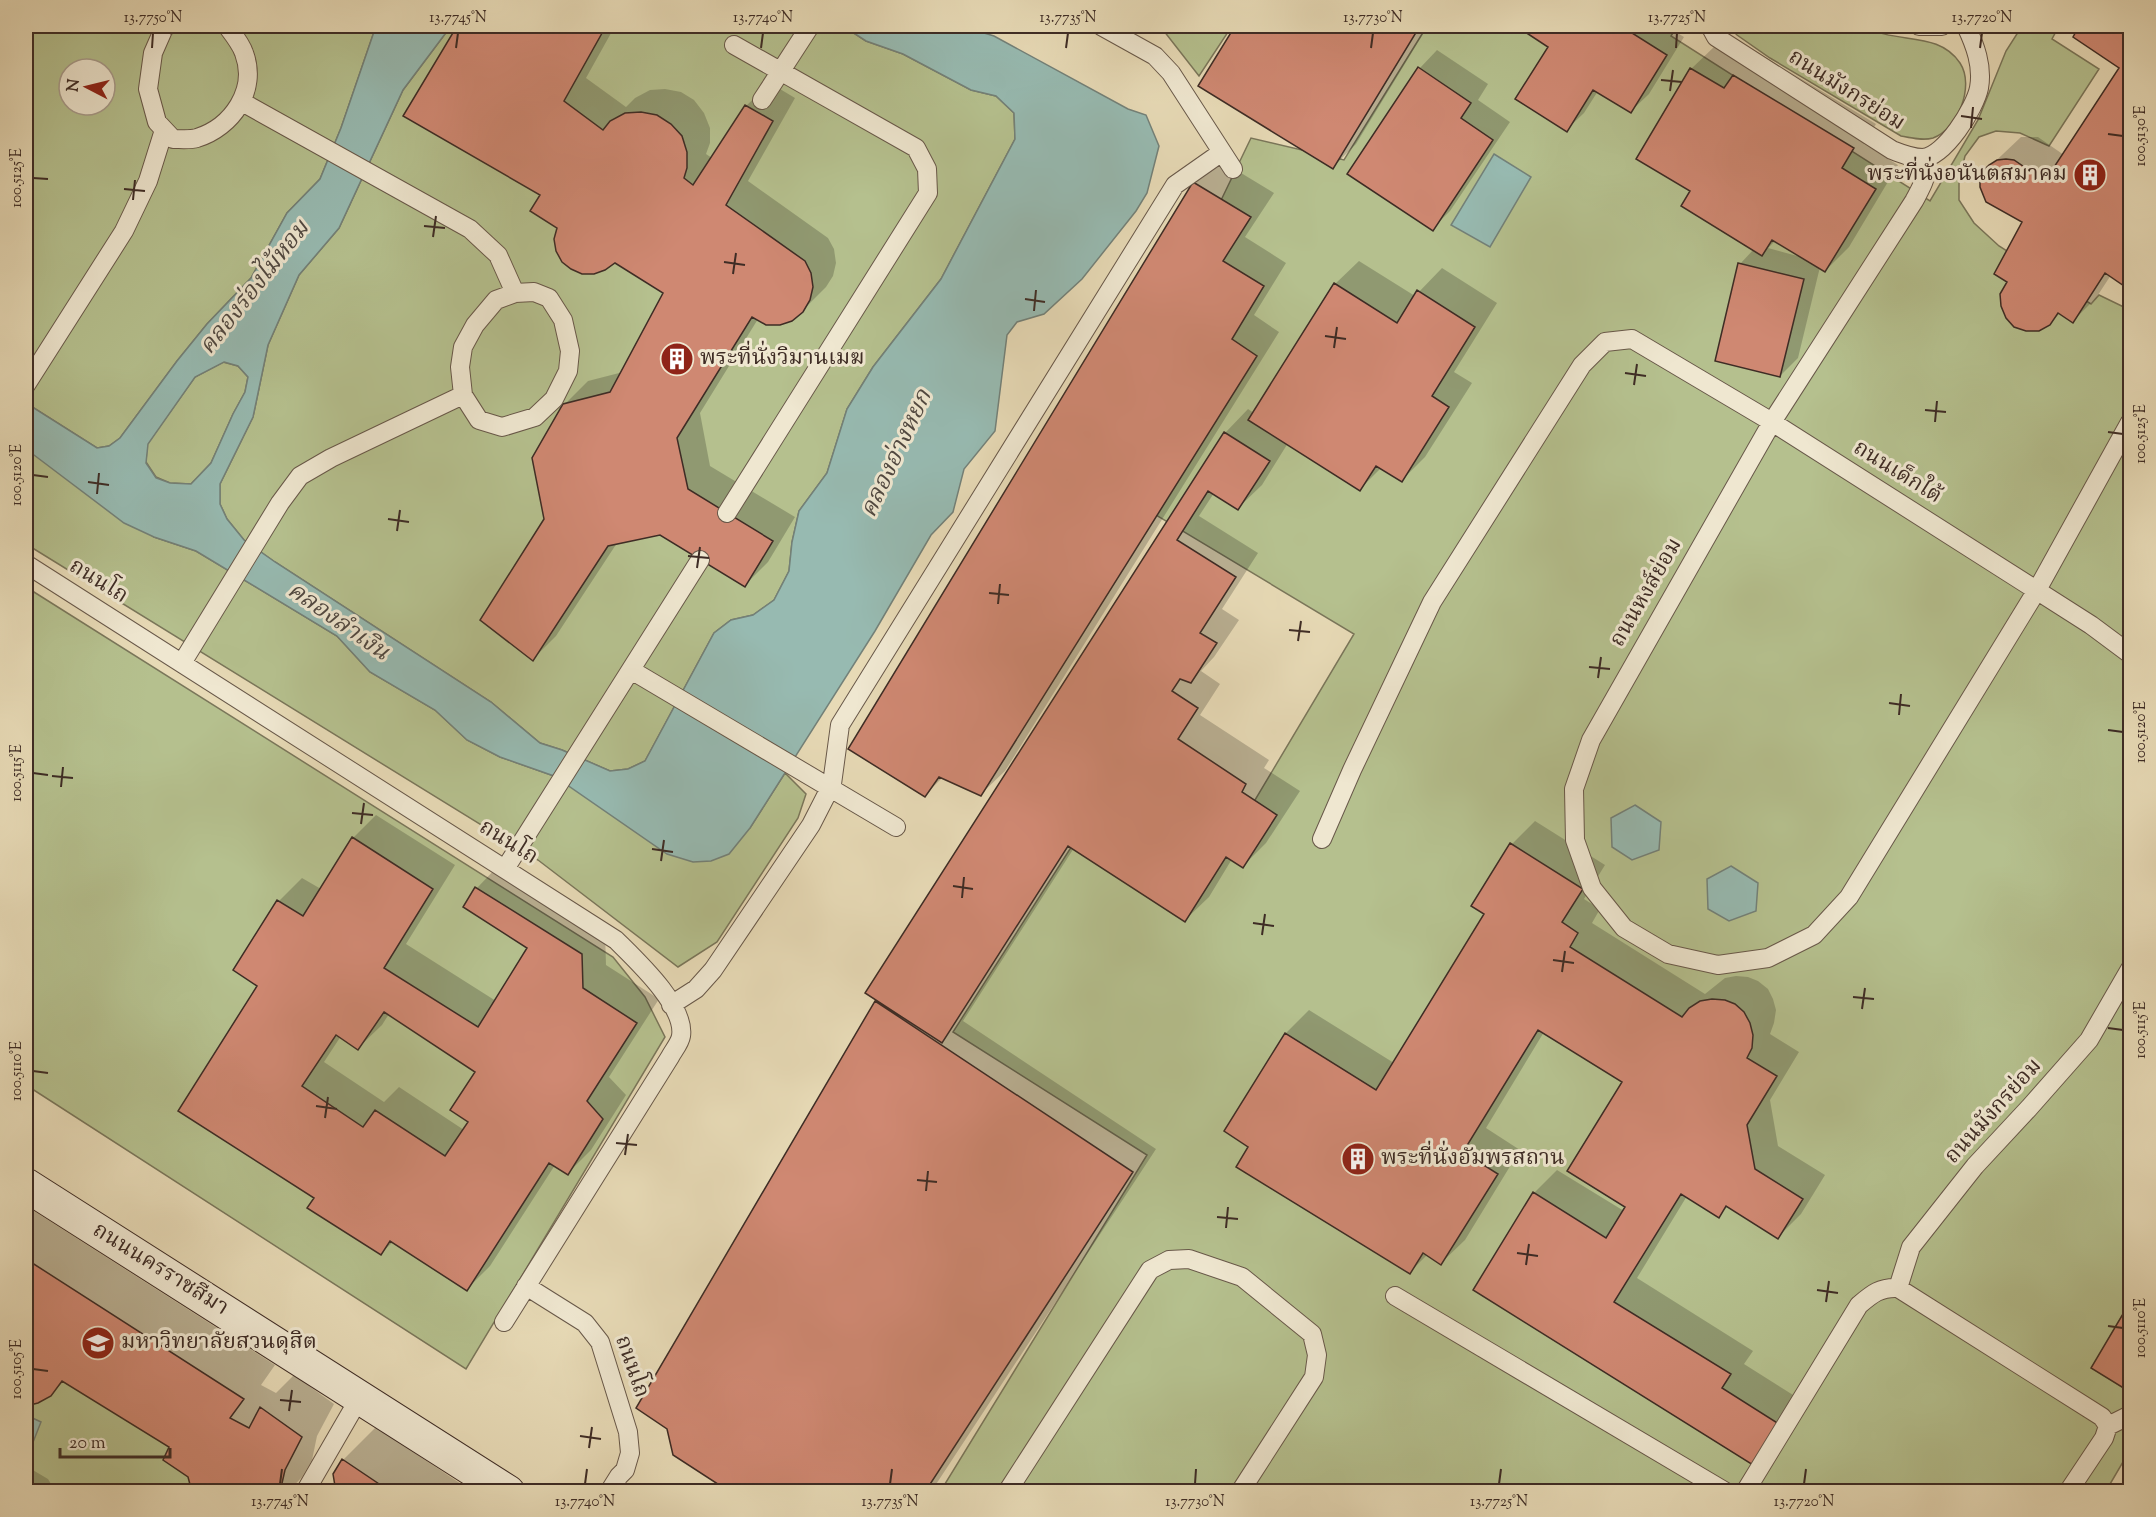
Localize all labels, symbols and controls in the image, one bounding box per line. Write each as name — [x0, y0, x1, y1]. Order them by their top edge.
text: 13.7750°N — [124, 8, 182, 29]
text: 13.7745°N — [429, 8, 487, 29]
text: 13.7740°N — [733, 8, 793, 29]
text: 13.7735°N — [1039, 8, 1097, 29]
text: 13.7730°N — [1343, 8, 1403, 29]
text: 13.7725°N — [1648, 8, 1706, 29]
text: 13.7720°N — [1952, 8, 2012, 29]
street label: ถนนมังกรย่อม — [1781, 42, 1911, 140]
north arrow — [57, 57, 117, 117]
text: N — [62, 78, 87, 93]
text: 100.5130°E — [2131, 106, 2152, 166]
text: 100.5125°E — [7, 148, 28, 208]
place label: พระที่นั่งอนันตสมาคม — [1867, 156, 2067, 191]
building icon: พระที่นั่งอนันตสมาคม — [2072, 157, 2108, 193]
water label: คลองร่องไม้หอม — [190, 211, 319, 362]
place label: พระที่นั่งวิมานเมฆ — [700, 340, 865, 375]
building icon: พระที่นั่งวิมานเมฆ — [659, 341, 695, 377]
water label: คลองอ่างหยก — [853, 383, 942, 523]
text: 100.5125°E — [2131, 404, 2152, 464]
street label: ถนนเด็กใต้ — [1846, 432, 1948, 513]
text: 100.5120°E — [7, 444, 28, 506]
street label: ถนนหงส์ย่อม — [1603, 533, 1691, 653]
street label: ถนนโถ — [62, 551, 134, 613]
water label: คลองลำเงิน — [280, 574, 396, 670]
text: 100.5120°E — [2131, 701, 2152, 763]
text: 100.5115°E — [7, 744, 28, 802]
street label: ถนนโถ — [472, 812, 544, 874]
text: 100.5115°E — [2131, 1001, 2152, 1059]
text: 100.5110°E — [7, 1041, 28, 1101]
street label: ถนนมังกรย่อม — [1938, 1052, 2050, 1172]
place label: พระที่นั่งอัมพรสถาน — [1381, 1140, 1564, 1175]
building icon: พระที่นั่งอัมพรสถาน — [1340, 1141, 1376, 1177]
street label: ถนนนครราชสีมา — [86, 1215, 234, 1325]
text: 100.5110°E — [2131, 1298, 2152, 1358]
school or university icon: มหาวิทยาลัยสวนดุสิต — [80, 1325, 116, 1361]
place label: มหาวิทยาลัยสวนดุสิต — [121, 1327, 317, 1359]
street label: ถนนโถ — [605, 1331, 658, 1403]
text: 100.5105°E — [7, 1339, 28, 1399]
scale bar — [60, 1421, 170, 1459]
text: 20 m — [69, 1431, 106, 1457]
text: 13.7745°N — [251, 1492, 309, 1513]
text: 13.7740°N — [555, 1492, 615, 1513]
text: 13.7735°N — [861, 1492, 919, 1513]
text: 13.7730°N — [1165, 1492, 1225, 1513]
text: 13.7725°N — [1470, 1492, 1528, 1513]
text: 13.7720°N — [1774, 1492, 1834, 1513]

